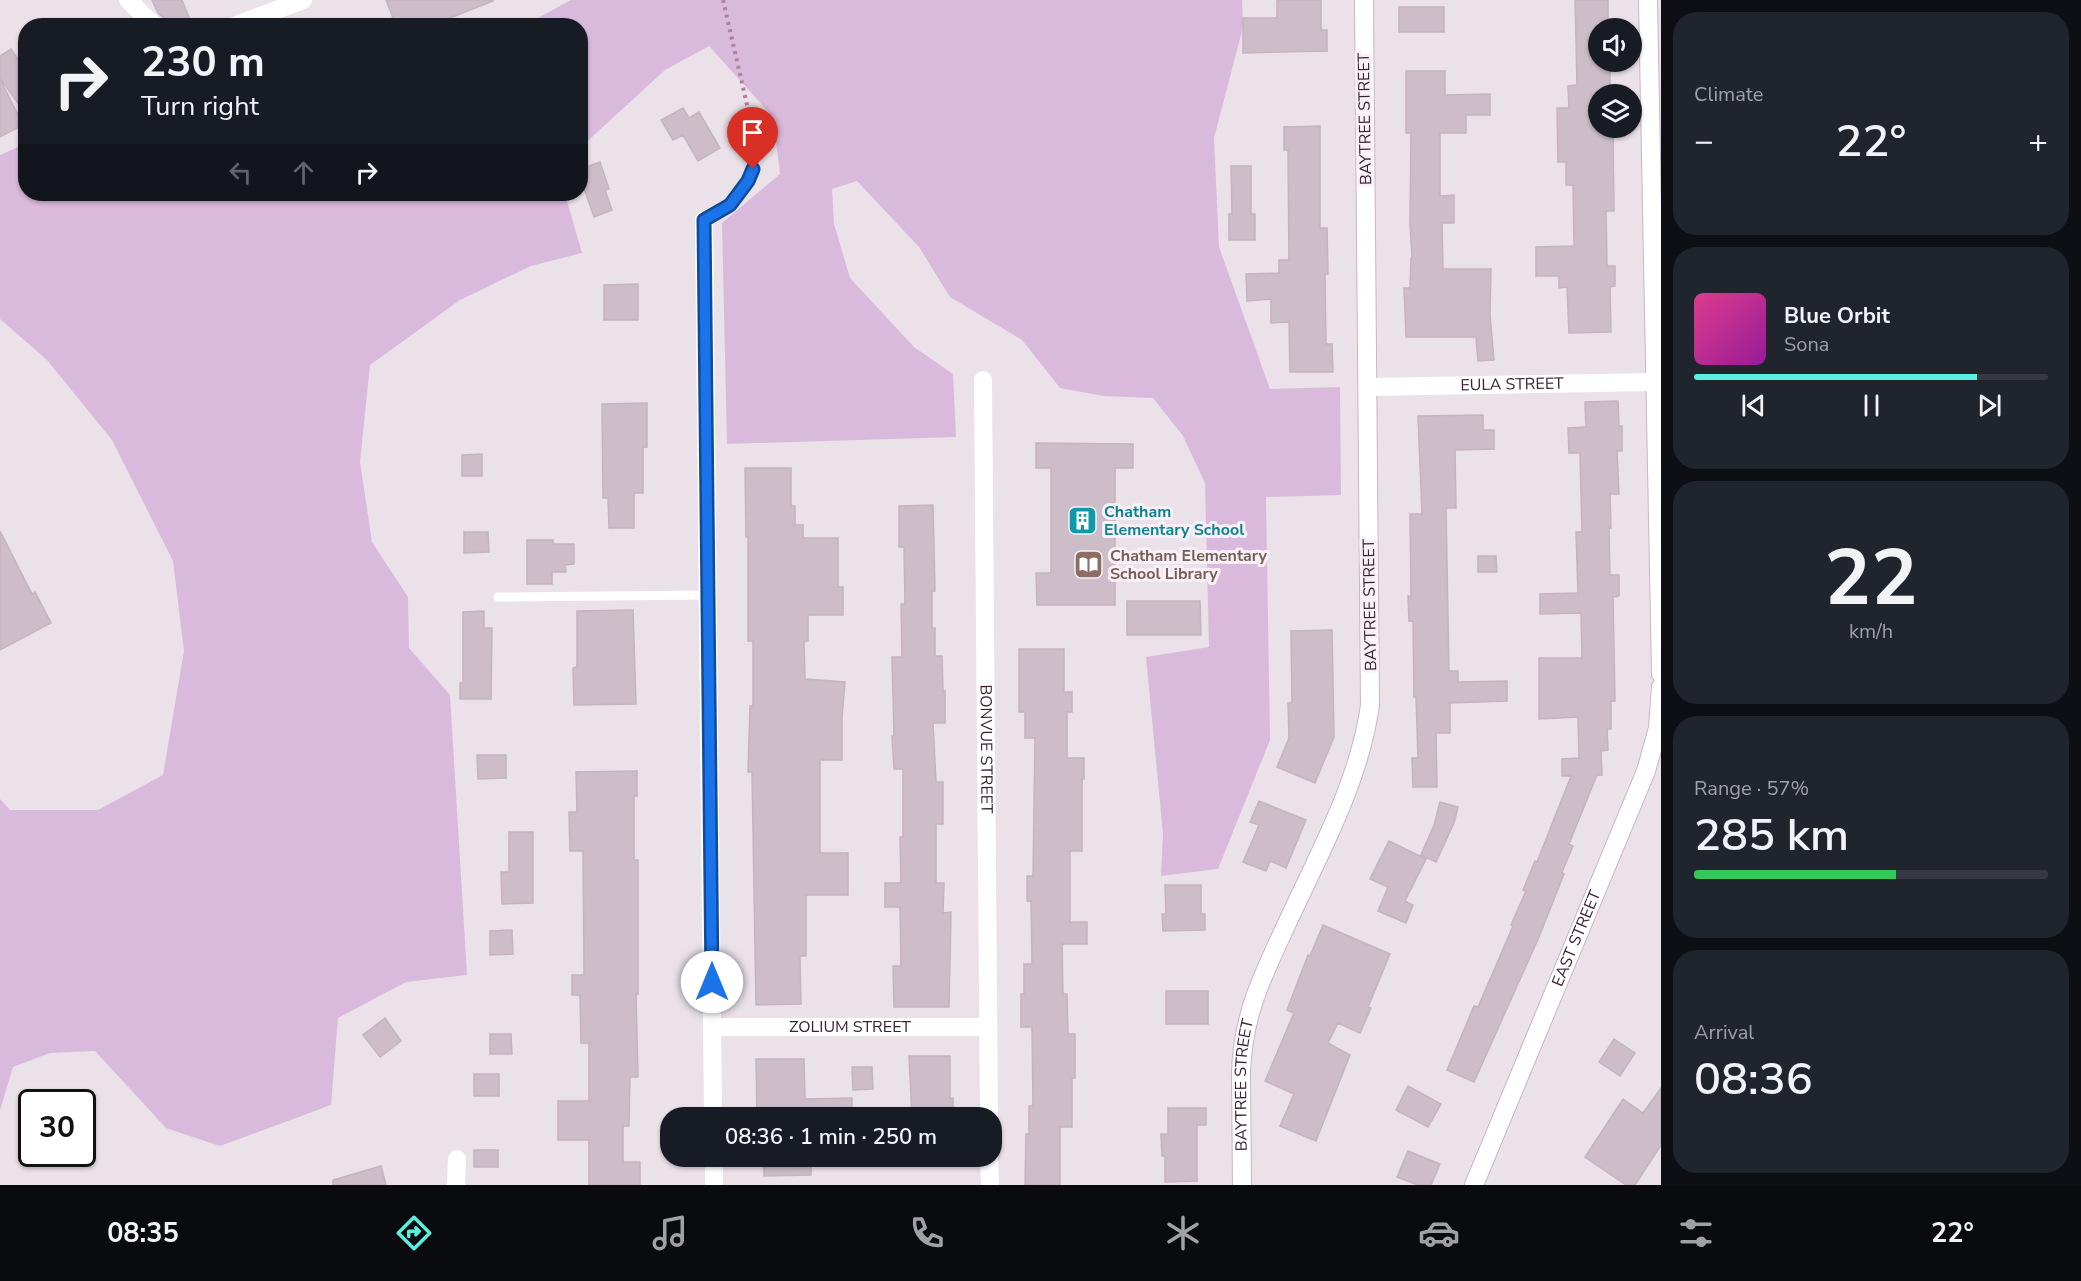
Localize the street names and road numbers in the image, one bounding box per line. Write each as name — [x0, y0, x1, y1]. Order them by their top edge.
street label: BAYTREE STREET — [1353, 52, 1377, 185]
street label: EULA STREET — [1460, 373, 1564, 396]
street label: BAYTREE STREET — [1358, 538, 1382, 671]
street label: BONVUE STREET — [974, 684, 998, 814]
street label: EAST STREET — [1547, 887, 1606, 990]
street label: ZOLIUM STREET — [789, 1016, 911, 1038]
street label: BAYTREE STREET — [1230, 1017, 1259, 1151]

